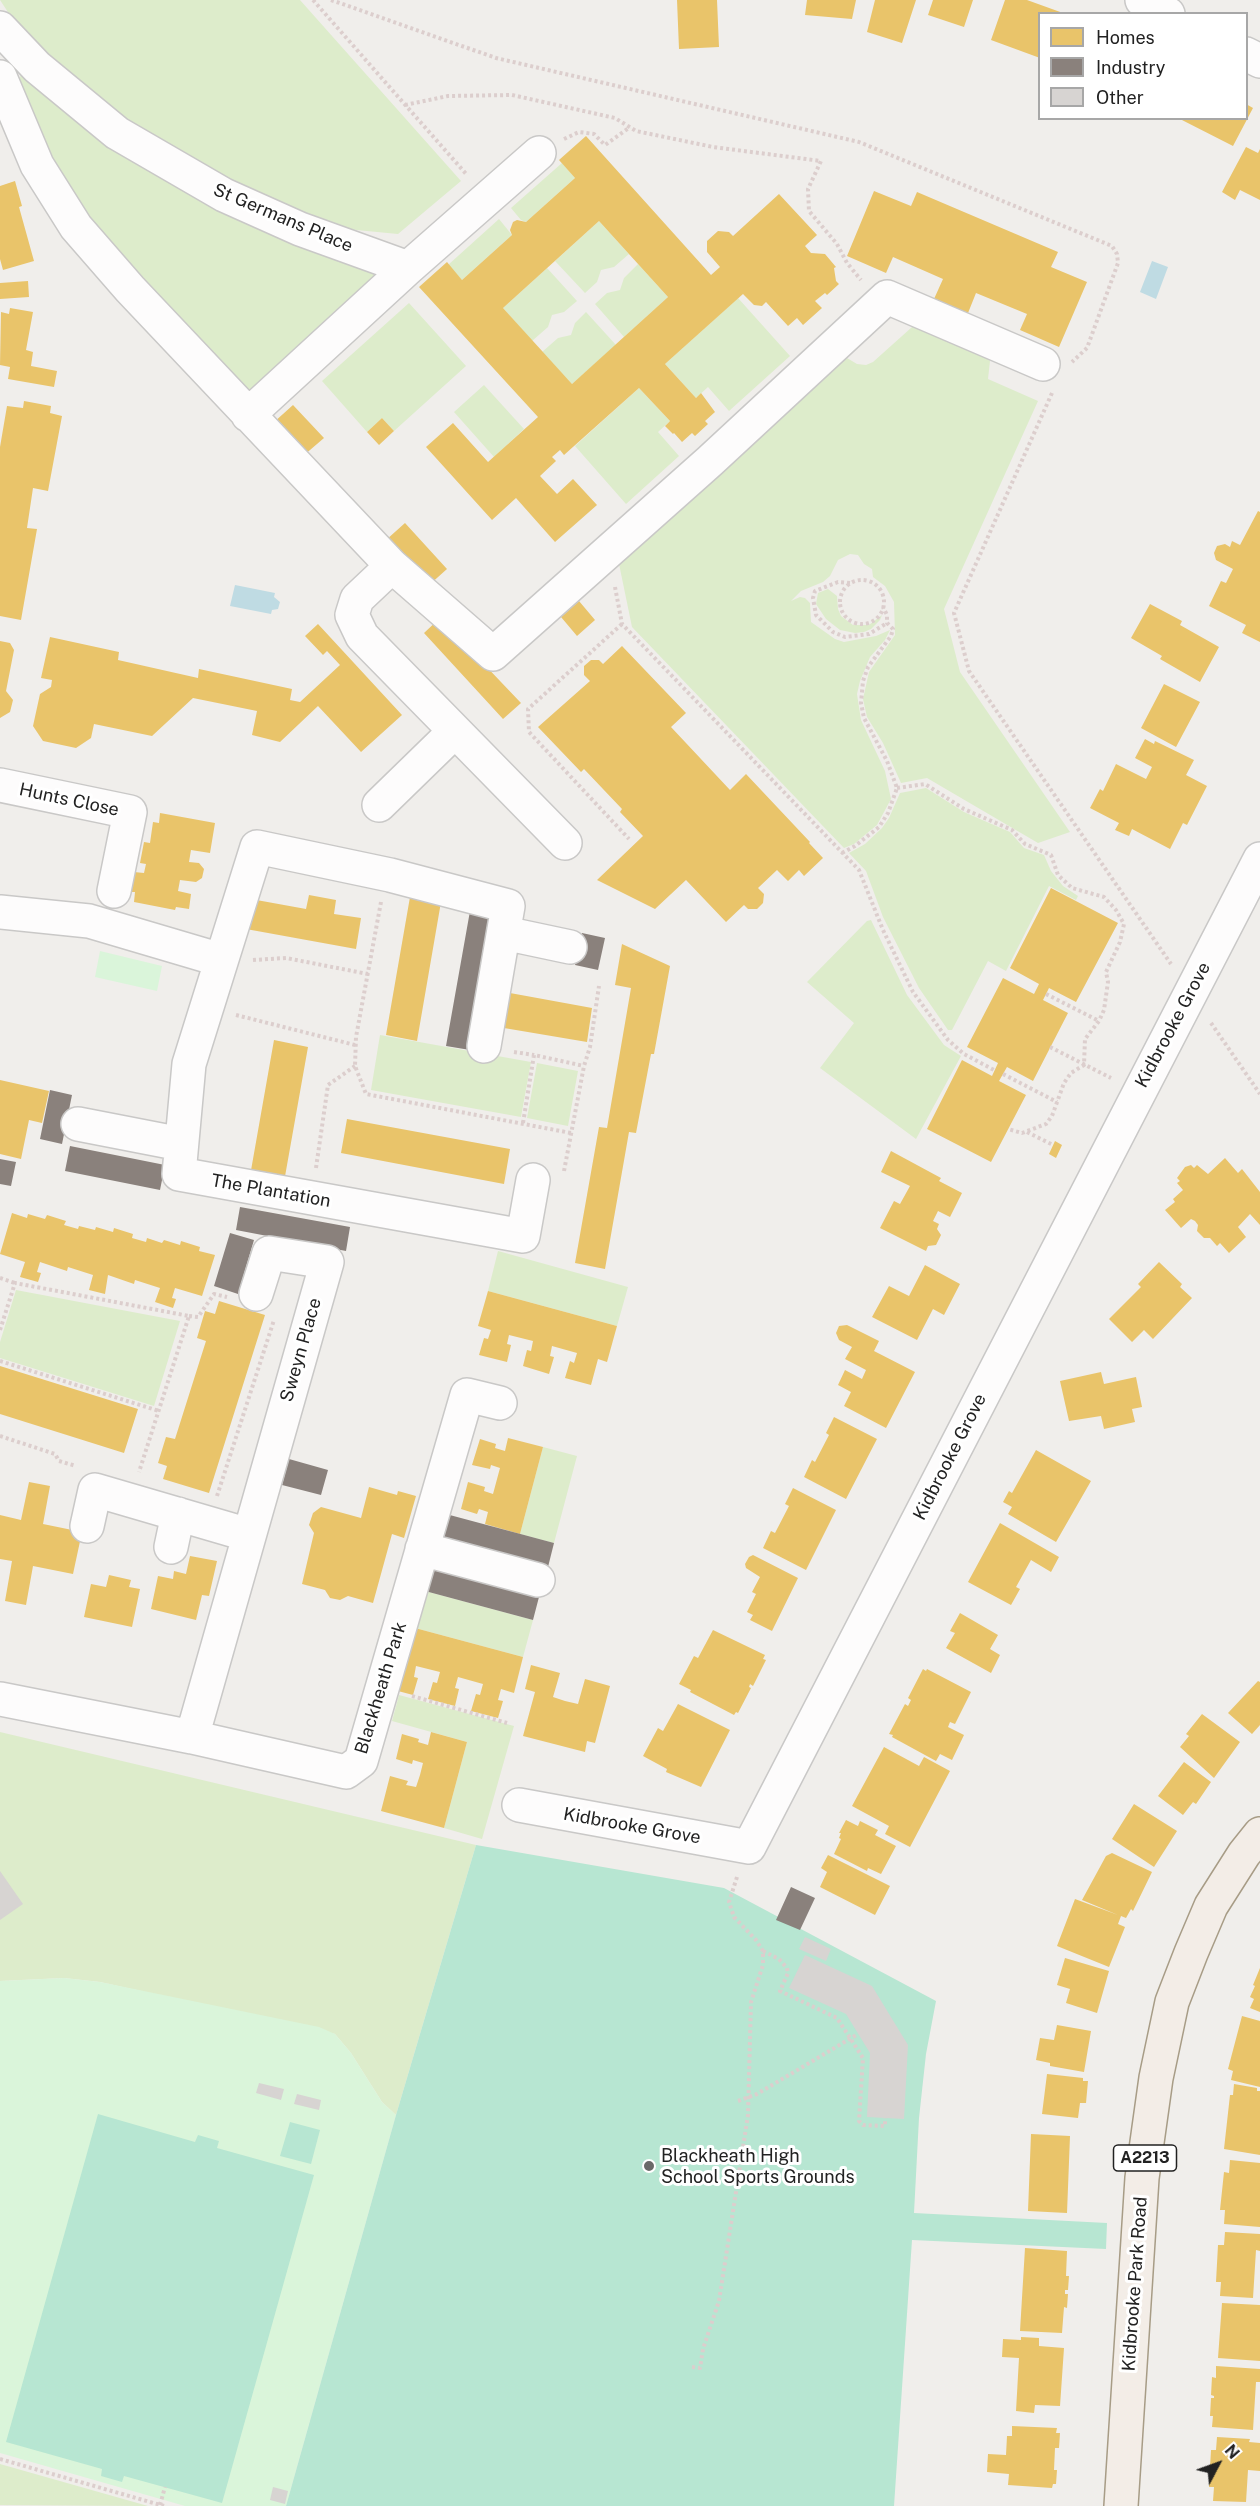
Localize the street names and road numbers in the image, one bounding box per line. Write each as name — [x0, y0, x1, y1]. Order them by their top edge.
street label: St Germans Place — [210, 179, 356, 257]
street label: Hunts Close — [17, 779, 121, 821]
street label: Kidbrooke Grove — [1131, 959, 1215, 1091]
street label: The Plantation — [210, 1170, 332, 1212]
street label: Sweyn Place — [276, 1296, 326, 1404]
street label: Kidbrooke Grove — [909, 1390, 991, 1524]
street label: Blackheath Park — [351, 1619, 411, 1757]
street label: Kidbrooke Grove — [562, 1803, 702, 1849]
road number: A2213 — [1114, 2145, 1176, 2171]
street label: Kidbrooke Park Road — [1118, 2196, 1152, 2372]

